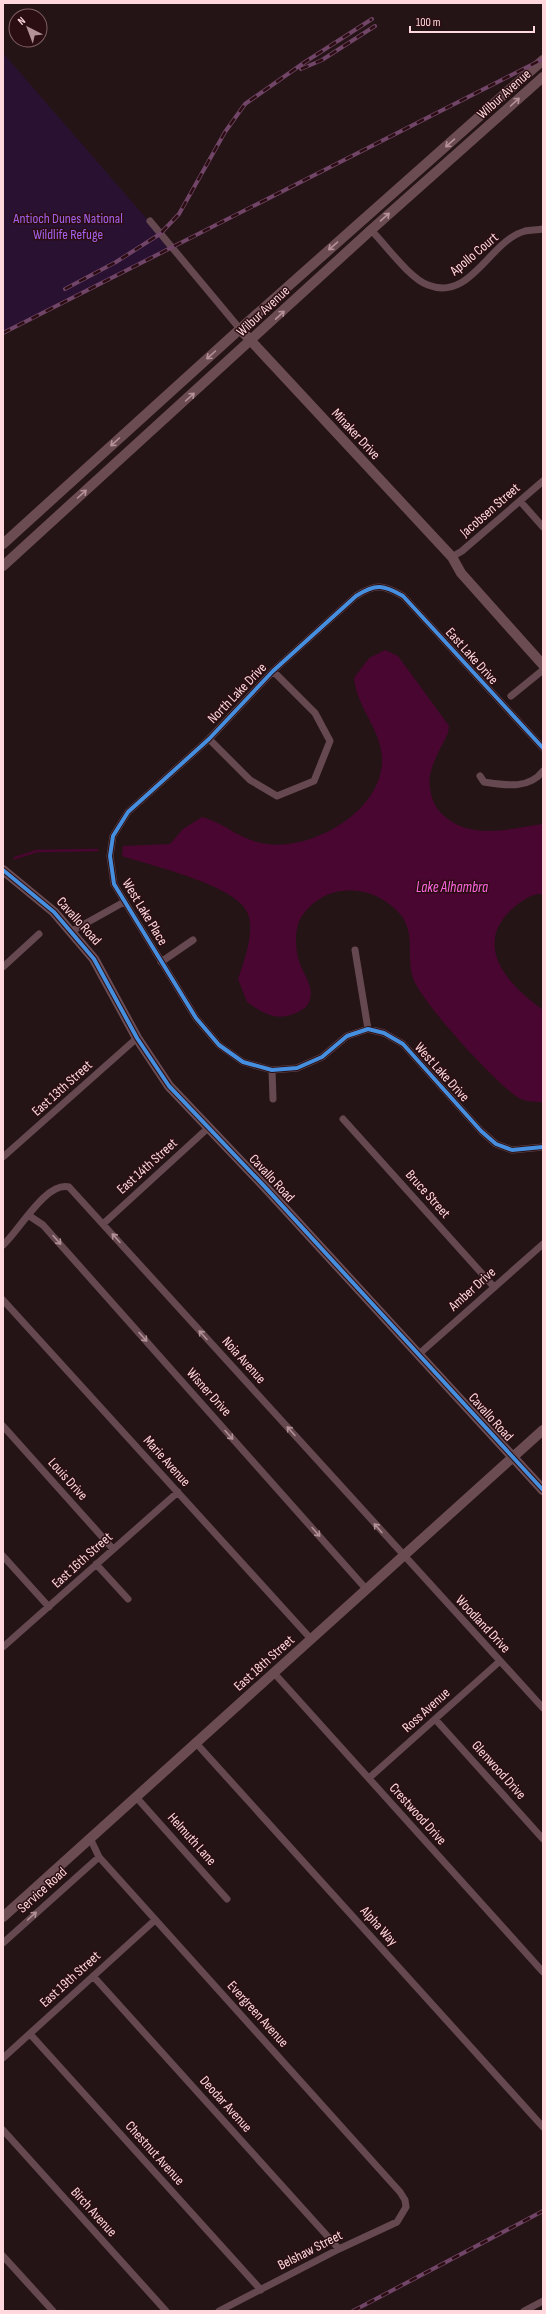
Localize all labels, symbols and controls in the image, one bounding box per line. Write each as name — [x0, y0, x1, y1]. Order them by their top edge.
north arrow — [8, 8, 48, 48]
scale bar — [410, 8, 534, 34]
text: N — [15, 14, 28, 28]
text: 100 m — [416, 15, 441, 30]
street label: Wilbur Avenue — [474, 65, 534, 123]
one-way arrow — [510, 98, 520, 107]
one-way arrow — [445, 138, 455, 147]
park label: Antioch Dunes National Wildlife Refuge — [12, 210, 123, 243]
one-way arrow — [380, 213, 391, 222]
street label: Apollo Court — [446, 229, 502, 280]
one-way arrow — [328, 241, 338, 251]
street label: Wilbur Avenue — [233, 282, 293, 340]
one-way arrow — [274, 311, 284, 320]
one-way arrow — [207, 350, 217, 359]
one-way arrow — [185, 392, 196, 401]
street label: Minaker Drive — [328, 405, 384, 463]
one-way arrow — [110, 438, 120, 447]
street label: Jacobsen Street — [456, 479, 523, 541]
one-way arrow — [77, 489, 88, 498]
street label: East Lake Drive — [442, 624, 502, 688]
street label: North Lake Drive — [204, 659, 270, 727]
street label: West Lake Place — [118, 876, 172, 948]
water label: Lake Alhambra — [416, 878, 488, 897]
street label: Cavallo Road — [53, 893, 105, 949]
street label: West Lake Drive — [411, 1039, 473, 1105]
street label: East 13th Street — [28, 1057, 96, 1119]
street label: East 14th Street — [113, 1135, 181, 1197]
street label: Cavallo Road — [246, 1151, 298, 1205]
street label: Bruce Street — [402, 1166, 454, 1222]
one-way arrow — [112, 1233, 121, 1244]
one-way arrow — [52, 1235, 61, 1245]
street label: Amber Drive — [444, 1263, 499, 1315]
one-way arrow — [199, 1330, 208, 1340]
one-way arrow — [138, 1332, 147, 1342]
street label: Noia Avenue — [218, 1333, 270, 1387]
street label: Wisner Drive — [183, 1364, 235, 1420]
street label: Cavallo Road — [465, 1389, 517, 1445]
one-way arrow — [286, 1426, 295, 1437]
one-way arrow — [225, 1429, 234, 1440]
street label: Marie Avenue — [140, 1432, 194, 1490]
street label: Louis Drive — [45, 1454, 91, 1504]
one-way arrow — [373, 1523, 383, 1533]
one-way arrow — [311, 1527, 320, 1537]
street label: East 16th Street — [48, 1528, 116, 1592]
street label: Woodland Drive — [452, 1592, 514, 1656]
street label: East 18th Street — [230, 1631, 298, 1695]
street label: Ross Avenue — [399, 1684, 453, 1736]
street label: Glenwood Drive — [468, 1737, 530, 1803]
street label: Crestwood Drive — [386, 1780, 450, 1848]
street label: Helmuth Lane — [164, 1809, 220, 1869]
street label: Service Road — [14, 1863, 70, 1917]
street label: Alpha Way — [356, 1902, 402, 1950]
one-way arrow — [27, 1912, 37, 1921]
street label: East 19th Street — [36, 1947, 104, 2011]
street label: Evergreen Avenue — [224, 1977, 292, 2051]
street label: Deodar Avenue — [196, 2072, 256, 2136]
street label: Chestnut Avenue — [122, 2117, 188, 2189]
street label: Birch Avenue — [67, 2184, 121, 2240]
street label: Belshaw Street — [275, 2226, 345, 2274]

